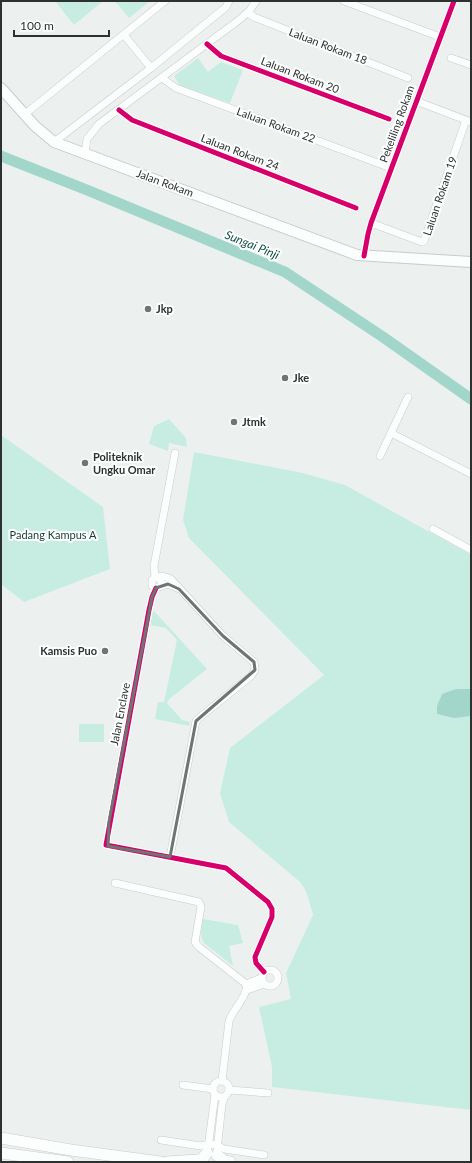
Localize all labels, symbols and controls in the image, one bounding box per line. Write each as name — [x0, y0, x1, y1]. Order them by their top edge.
scale bar — [14, 12, 109, 38]
text: 100 m — [20, 18, 54, 33]
street label: Laluan Rokam 18 — [287, 25, 369, 66]
street label: Laluan Rokam 20 — [259, 54, 342, 96]
street label: Pekeliling Rokam — [377, 83, 417, 164]
street label: Laluan Rokam 22 — [235, 104, 317, 145]
street label: Laluan Rokam 24 — [199, 131, 282, 173]
street label: Laluan Rokam 19 — [420, 155, 459, 237]
street label: Jalan Rokam — [135, 166, 195, 199]
water label: Sungai Pinji — [223, 227, 282, 262]
place label: Jkp — [156, 302, 173, 315]
marker: Jkp — [143, 304, 153, 314]
place label: Jke — [293, 371, 309, 384]
marker: Jke — [280, 373, 290, 383]
place label: Jtmk — [242, 415, 266, 428]
marker: Jtmk — [229, 417, 239, 427]
place label: Politeknik Ungku Omar — [93, 450, 156, 476]
marker: Politeknik Ungku Omar — [80, 458, 90, 468]
park label: Padang Kampus A — [10, 528, 97, 541]
place label: Kamsis Puo — [40, 644, 97, 657]
marker: Kamsis Puo — [100, 646, 110, 656]
street label: Jalan Enclave — [107, 681, 132, 746]

